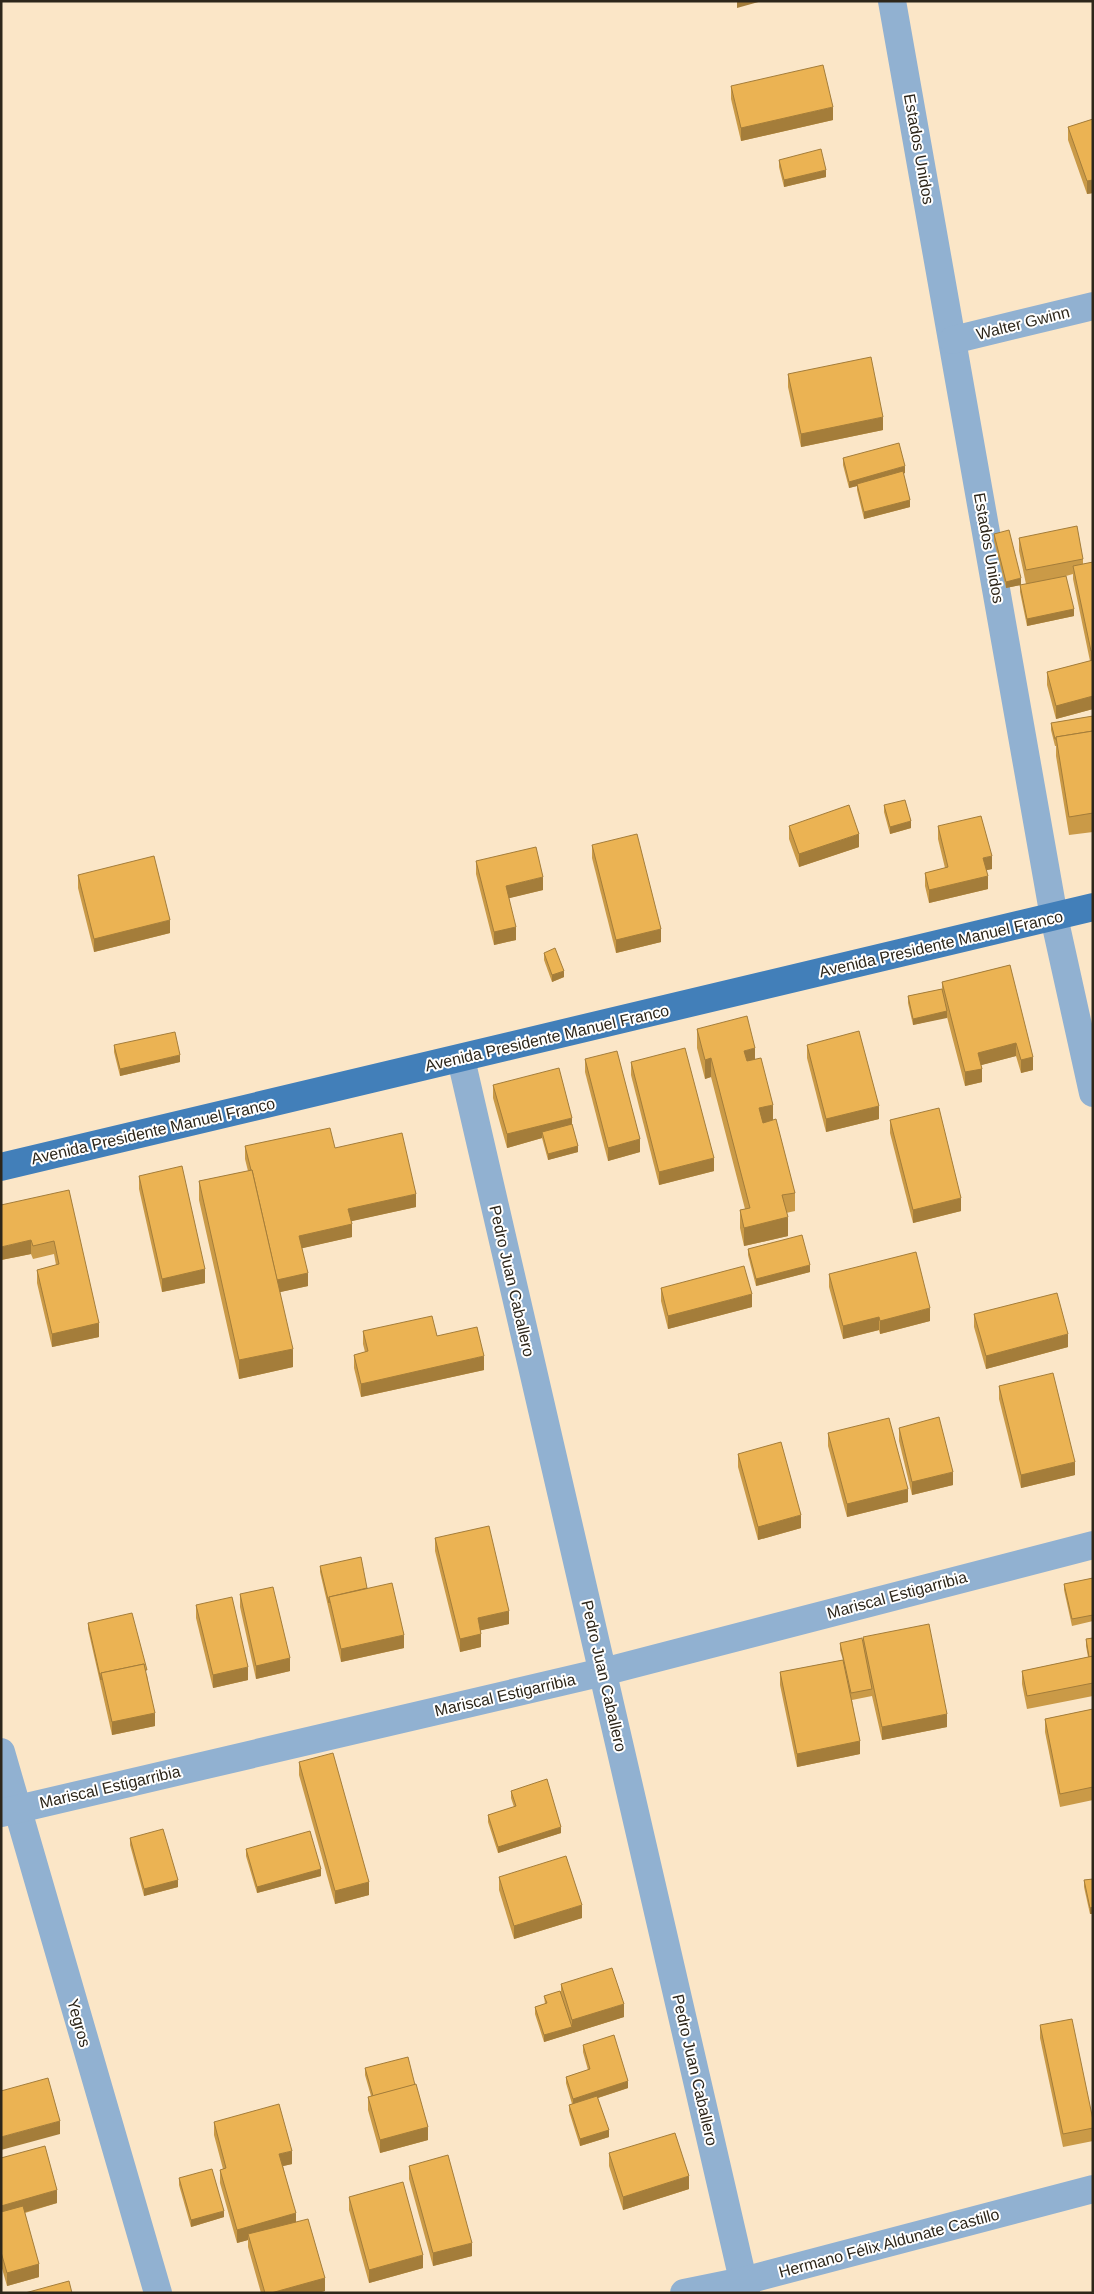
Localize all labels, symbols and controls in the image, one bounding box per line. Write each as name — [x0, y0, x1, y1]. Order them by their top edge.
street label: Estados Unidos — [901, 92, 937, 206]
street label: Walter Gwinn — [975, 303, 1071, 343]
street label: Estados Unidos — [971, 491, 1007, 605]
street label: Avenida Presidente Manuel Franco — [817, 908, 1065, 980]
street label: Avenida Presidente Manuel Franco — [423, 1002, 671, 1074]
street label: Avenida Presidente Manuel Franco — [29, 1095, 277, 1167]
street label: Pedro Juan Caballero — [486, 1204, 538, 1358]
street label: Mariscal Estigarribia — [825, 1568, 969, 1622]
street label: Pedro Juan Caballero — [578, 1599, 630, 1753]
street label: Mariscal Estigarribia — [433, 1670, 577, 1719]
street label: Mariscal Estigarribia — [38, 1762, 182, 1811]
street label: Pedro Juan Caballero — [669, 1993, 721, 2147]
street label: Yegros — [64, 1997, 94, 2049]
street label: Hermano Félix Aldunate Castillo — [777, 2205, 1001, 2281]

